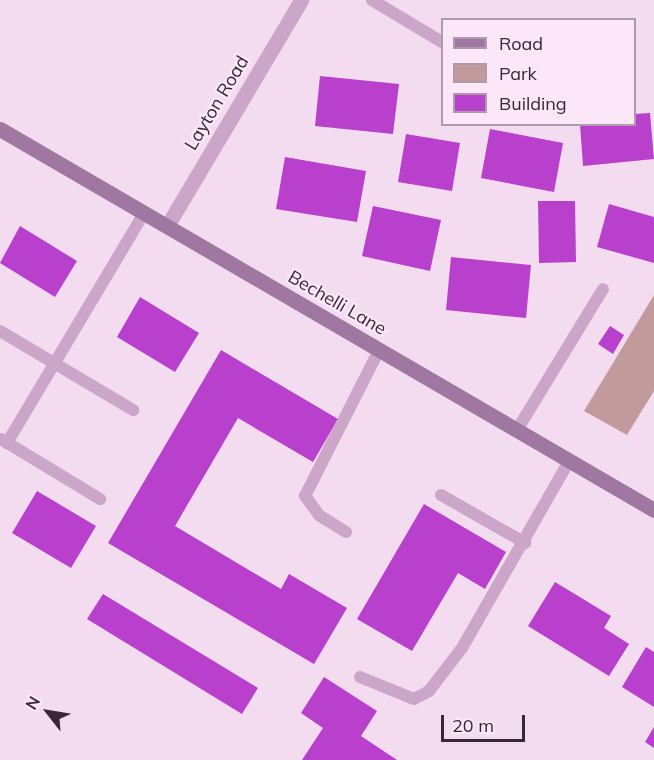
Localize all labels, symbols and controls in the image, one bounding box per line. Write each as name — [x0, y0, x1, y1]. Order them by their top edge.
legend — [441, 18, 636, 126]
text: Road — [499, 32, 543, 55]
street label: Layton Road — [180, 52, 254, 154]
text: Park — [499, 62, 537, 85]
text: Building — [499, 92, 567, 115]
street label: Bechelli Lane — [284, 266, 390, 340]
north arrow — [18, 682, 78, 742]
text: N — [21, 692, 44, 713]
scale bar — [444, 703, 528, 741]
text: 20 m — [452, 714, 494, 737]

